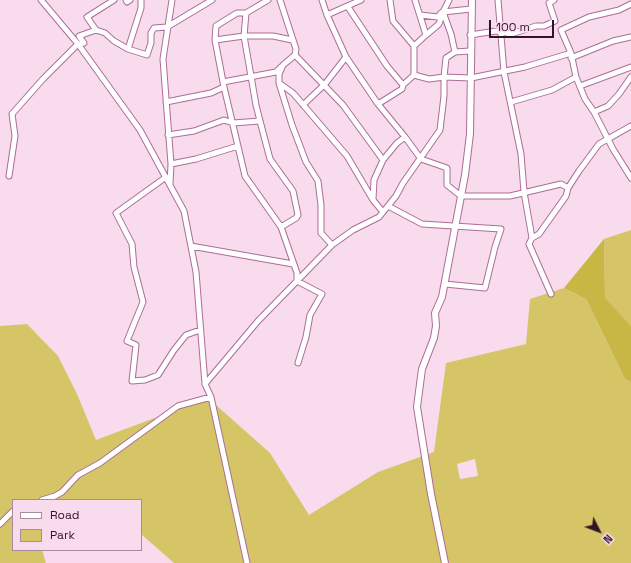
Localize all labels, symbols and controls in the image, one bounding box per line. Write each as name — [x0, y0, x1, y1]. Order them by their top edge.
scale bar — [491, 12, 556, 38]
text: 100 m — [496, 19, 530, 35]
legend — [12, 499, 142, 551]
text: Road — [50, 507, 79, 523]
north arrow — [579, 511, 619, 551]
text: Park — [50, 527, 75, 543]
text: N — [600, 532, 616, 546]

